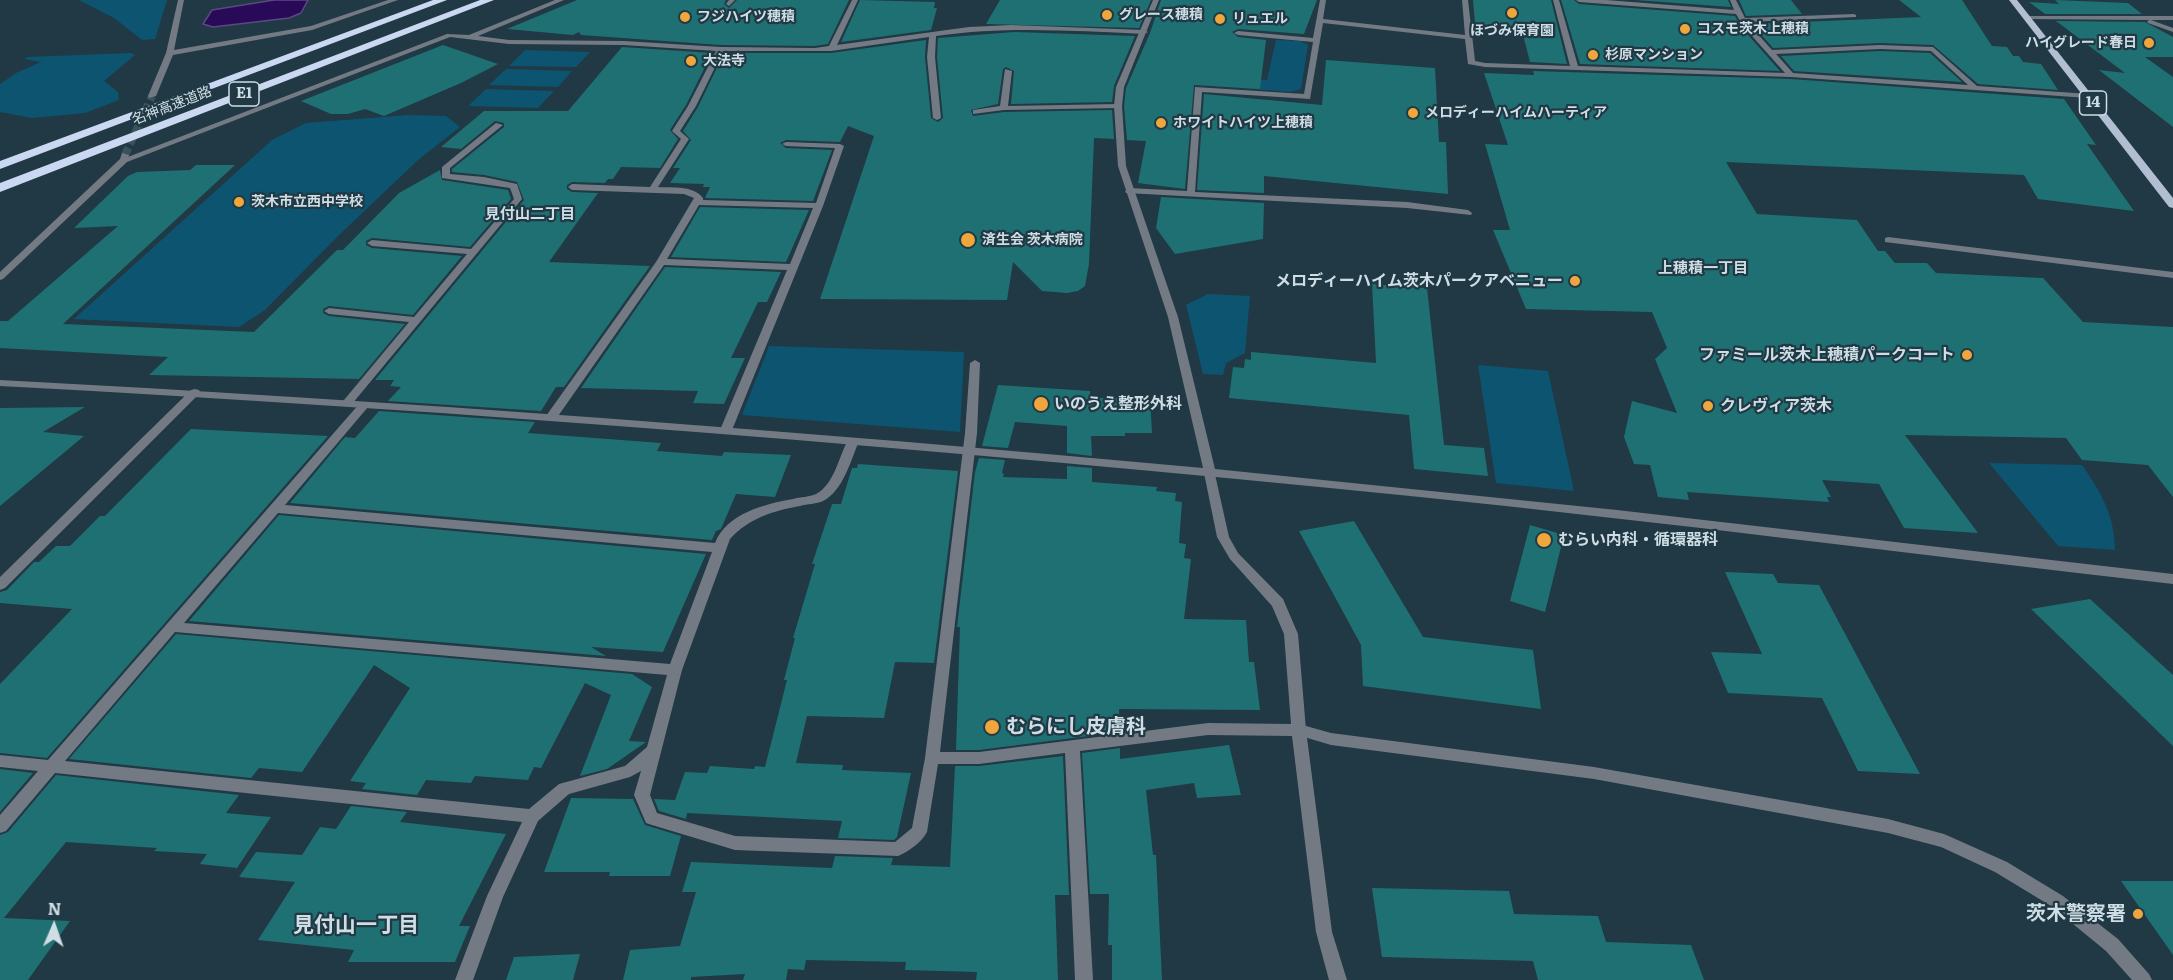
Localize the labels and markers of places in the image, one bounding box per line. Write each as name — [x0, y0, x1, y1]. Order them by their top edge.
marker: ほづみ保育園 — [1505, 6, 1519, 20]
place label: グレース穂積 — [1119, 7, 1203, 23]
marker: グレース穂積 — [1100, 8, 1114, 22]
place label: フジハイツ穂積 — [697, 9, 795, 25]
marker: フジハイツ穂積 — [678, 10, 692, 24]
place label: リュエル — [1232, 11, 1288, 27]
marker: リュエル — [1213, 12, 1227, 26]
place label: コスモ茨木上穂積 — [1697, 21, 1809, 37]
marker: コスモ茨木上穂積 — [1678, 22, 1692, 36]
place label: ほづみ保育園 — [1470, 23, 1554, 39]
place label: ハイグレード春日 — [2025, 35, 2137, 51]
marker: ハイグレード春日 — [2142, 36, 2156, 50]
place label: 杉原マンション — [1605, 47, 1703, 63]
marker: 杉原マンション — [1586, 48, 1600, 62]
place label: 大法寺 — [703, 53, 745, 69]
marker: 大法寺 — [684, 54, 698, 68]
place label: メロディーハイムハーティア — [1425, 105, 1607, 121]
marker: メロディーハイムハーティア — [1406, 106, 1420, 120]
place label: ホワイトハイツ上穂積 — [1173, 115, 1313, 131]
marker: ホワイトハイツ上穂積 — [1154, 116, 1168, 130]
place label: 茨木市立西中学校 — [251, 194, 363, 210]
marker: 茨木市立西中学校 — [232, 195, 246, 209]
marker: 済生会 茨木病院 — [959, 231, 977, 249]
place label: 済生会 茨木病院 — [982, 232, 1083, 248]
place label: メロディーハイム茨木パークアベニュー — [1275, 271, 1563, 291]
marker: メロディーハイム茨木パークアベニュー — [1568, 274, 1582, 288]
place label: ファミール茨木上穂積パークコート — [1699, 345, 1955, 365]
marker: ファミール茨木上穂積パークコート — [1960, 348, 1974, 362]
place label: いのうえ整形外科 — [1054, 394, 1182, 414]
marker: いのうえ整形外科 — [1032, 395, 1050, 413]
place label: クレヴィア茨木 — [1720, 396, 1832, 416]
marker: クレヴィア茨木 — [1701, 399, 1715, 413]
place label: むらい内科・循環器科 — [1558, 530, 1718, 550]
marker: むらい内科・循環器科 — [1535, 531, 1553, 549]
place label: むらにし皮膚科 — [1006, 715, 1146, 739]
marker: むらにし皮膚科 — [983, 718, 1001, 736]
place label: 茨木警察署 — [2026, 902, 2126, 926]
marker: 茨木警察署 — [2131, 907, 2145, 921]

